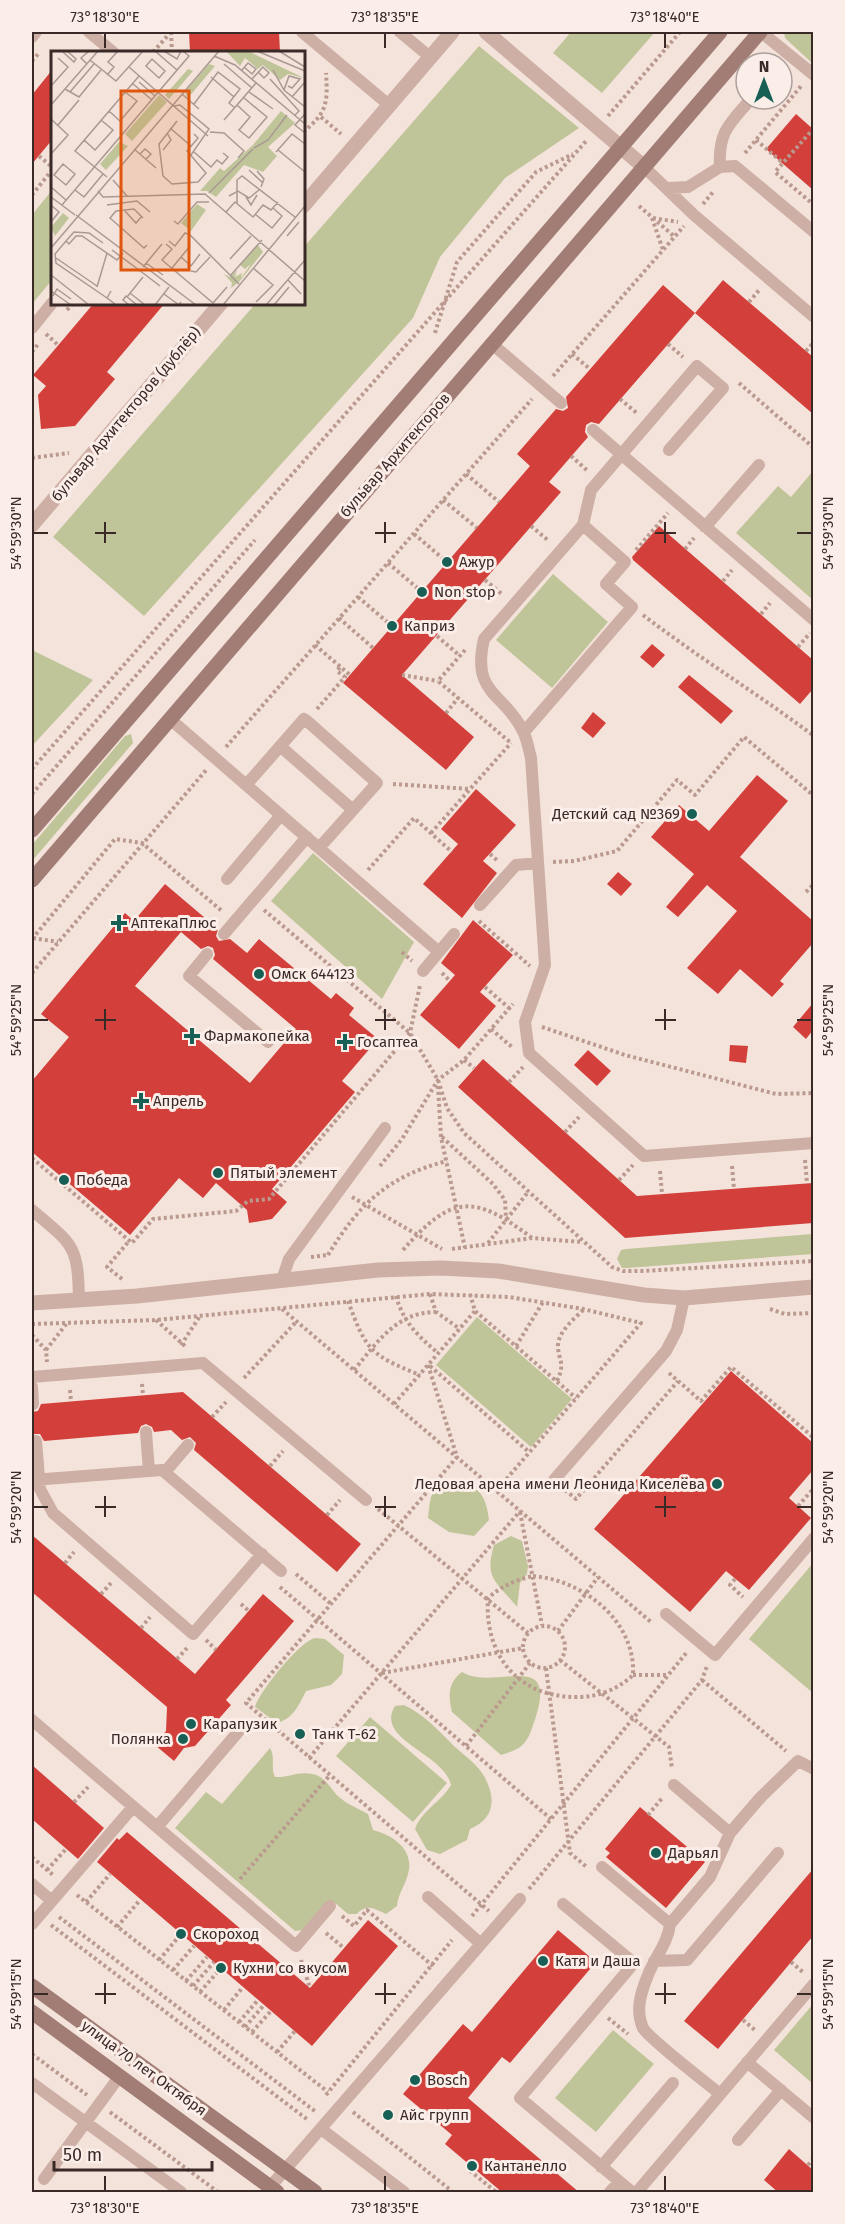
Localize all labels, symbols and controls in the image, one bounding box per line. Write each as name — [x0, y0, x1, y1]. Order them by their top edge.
text: 73°18'30"E — [70, 8, 140, 26]
text: 73°18'35"E — [351, 8, 419, 26]
text: 73°18'40"E — [630, 8, 700, 26]
inset map — [51, 51, 304, 304]
north arrow — [734, 51, 794, 111]
text: N — [759, 57, 769, 76]
street label: бульвар Архитекторов (дублёр) — [48, 323, 205, 505]
street label: бульвар Архитекторов — [336, 389, 454, 521]
text: 54°59'30"N — [7, 496, 25, 570]
text: 54°59'30"N — [819, 496, 837, 570]
place label: Ажур — [459, 553, 495, 571]
marker: Ажур — [440, 555, 454, 569]
place label: Non stop — [434, 583, 496, 601]
marker: Non stop — [415, 585, 429, 599]
place label: Каприз — [404, 617, 455, 635]
marker: Каприз — [385, 619, 399, 633]
place label: Детский сад №369 — [551, 805, 680, 823]
marker: Детский сад №369 — [685, 807, 699, 821]
place label: АптекаПлюс — [131, 914, 216, 932]
marker: АптекаПлюс — [112, 916, 126, 930]
place label: Омск 644123 — [271, 965, 355, 983]
marker: Омск 644123 — [252, 967, 266, 981]
text: 54°59'25"N — [7, 984, 25, 1056]
text: 54°59'25"N — [819, 984, 837, 1056]
place label: Фармакопейка — [204, 1027, 310, 1045]
marker: Фармакопейка — [185, 1029, 199, 1043]
place label: Госаптеа — [357, 1033, 419, 1051]
marker: Госаптеа — [338, 1035, 352, 1049]
place label: Апрель — [153, 1092, 204, 1110]
marker: Апрель — [134, 1094, 148, 1108]
place label: Пятый элемент — [230, 1164, 337, 1182]
marker: Пятый элемент — [211, 1166, 225, 1180]
place label: Победа — [76, 1171, 128, 1189]
marker: Победа — [57, 1173, 71, 1187]
text: 54°59'20"N — [7, 1470, 25, 1544]
text: 54°59'20"N — [819, 1470, 837, 1544]
place label: Ледовая арена имени Леонида Киселёва — [415, 1475, 705, 1493]
marker: Ледовая арена имени Леонида Киселёва — [710, 1477, 724, 1491]
place label: Карапузик — [203, 1715, 277, 1733]
marker: Карапузик — [184, 1717, 198, 1731]
place label: Танк Т-62 — [312, 1725, 376, 1743]
marker: Танк Т-62 — [293, 1727, 307, 1741]
place label: Полянка — [111, 1730, 171, 1748]
marker: Полянка — [176, 1732, 190, 1746]
place label: Дарьял — [667, 1844, 719, 1862]
marker: Дарьял — [649, 1846, 663, 1860]
place label: Скороход — [193, 1925, 259, 1943]
marker: Скороход — [174, 1927, 188, 1941]
place label: Катя и Даша — [555, 1952, 641, 1970]
marker: Катя и Даша — [536, 1954, 550, 1968]
text: 54°59'15"N — [7, 1958, 25, 2030]
text: 54°59'15"N — [819, 1958, 837, 2030]
place label: Кухни со вкусом — [233, 1959, 347, 1977]
marker: Кухни со вкусом — [214, 1961, 228, 1975]
street label: улица 70 лет Октября — [78, 2017, 210, 2119]
place label: Bosch — [427, 2071, 468, 2089]
marker: Bosch — [408, 2073, 422, 2087]
place label: Айс групп — [400, 2106, 469, 2124]
marker: Айс групп — [381, 2108, 395, 2122]
scale bar — [54, 2134, 212, 2172]
text: 50 m — [63, 2144, 102, 2166]
place label: Кантанелло — [484, 2157, 567, 2175]
marker: Кантанелло — [465, 2159, 479, 2173]
text: 73°18'30"E — [70, 2199, 140, 2217]
text: 73°18'35"E — [351, 2199, 419, 2217]
text: 73°18'40"E — [630, 2199, 700, 2217]

